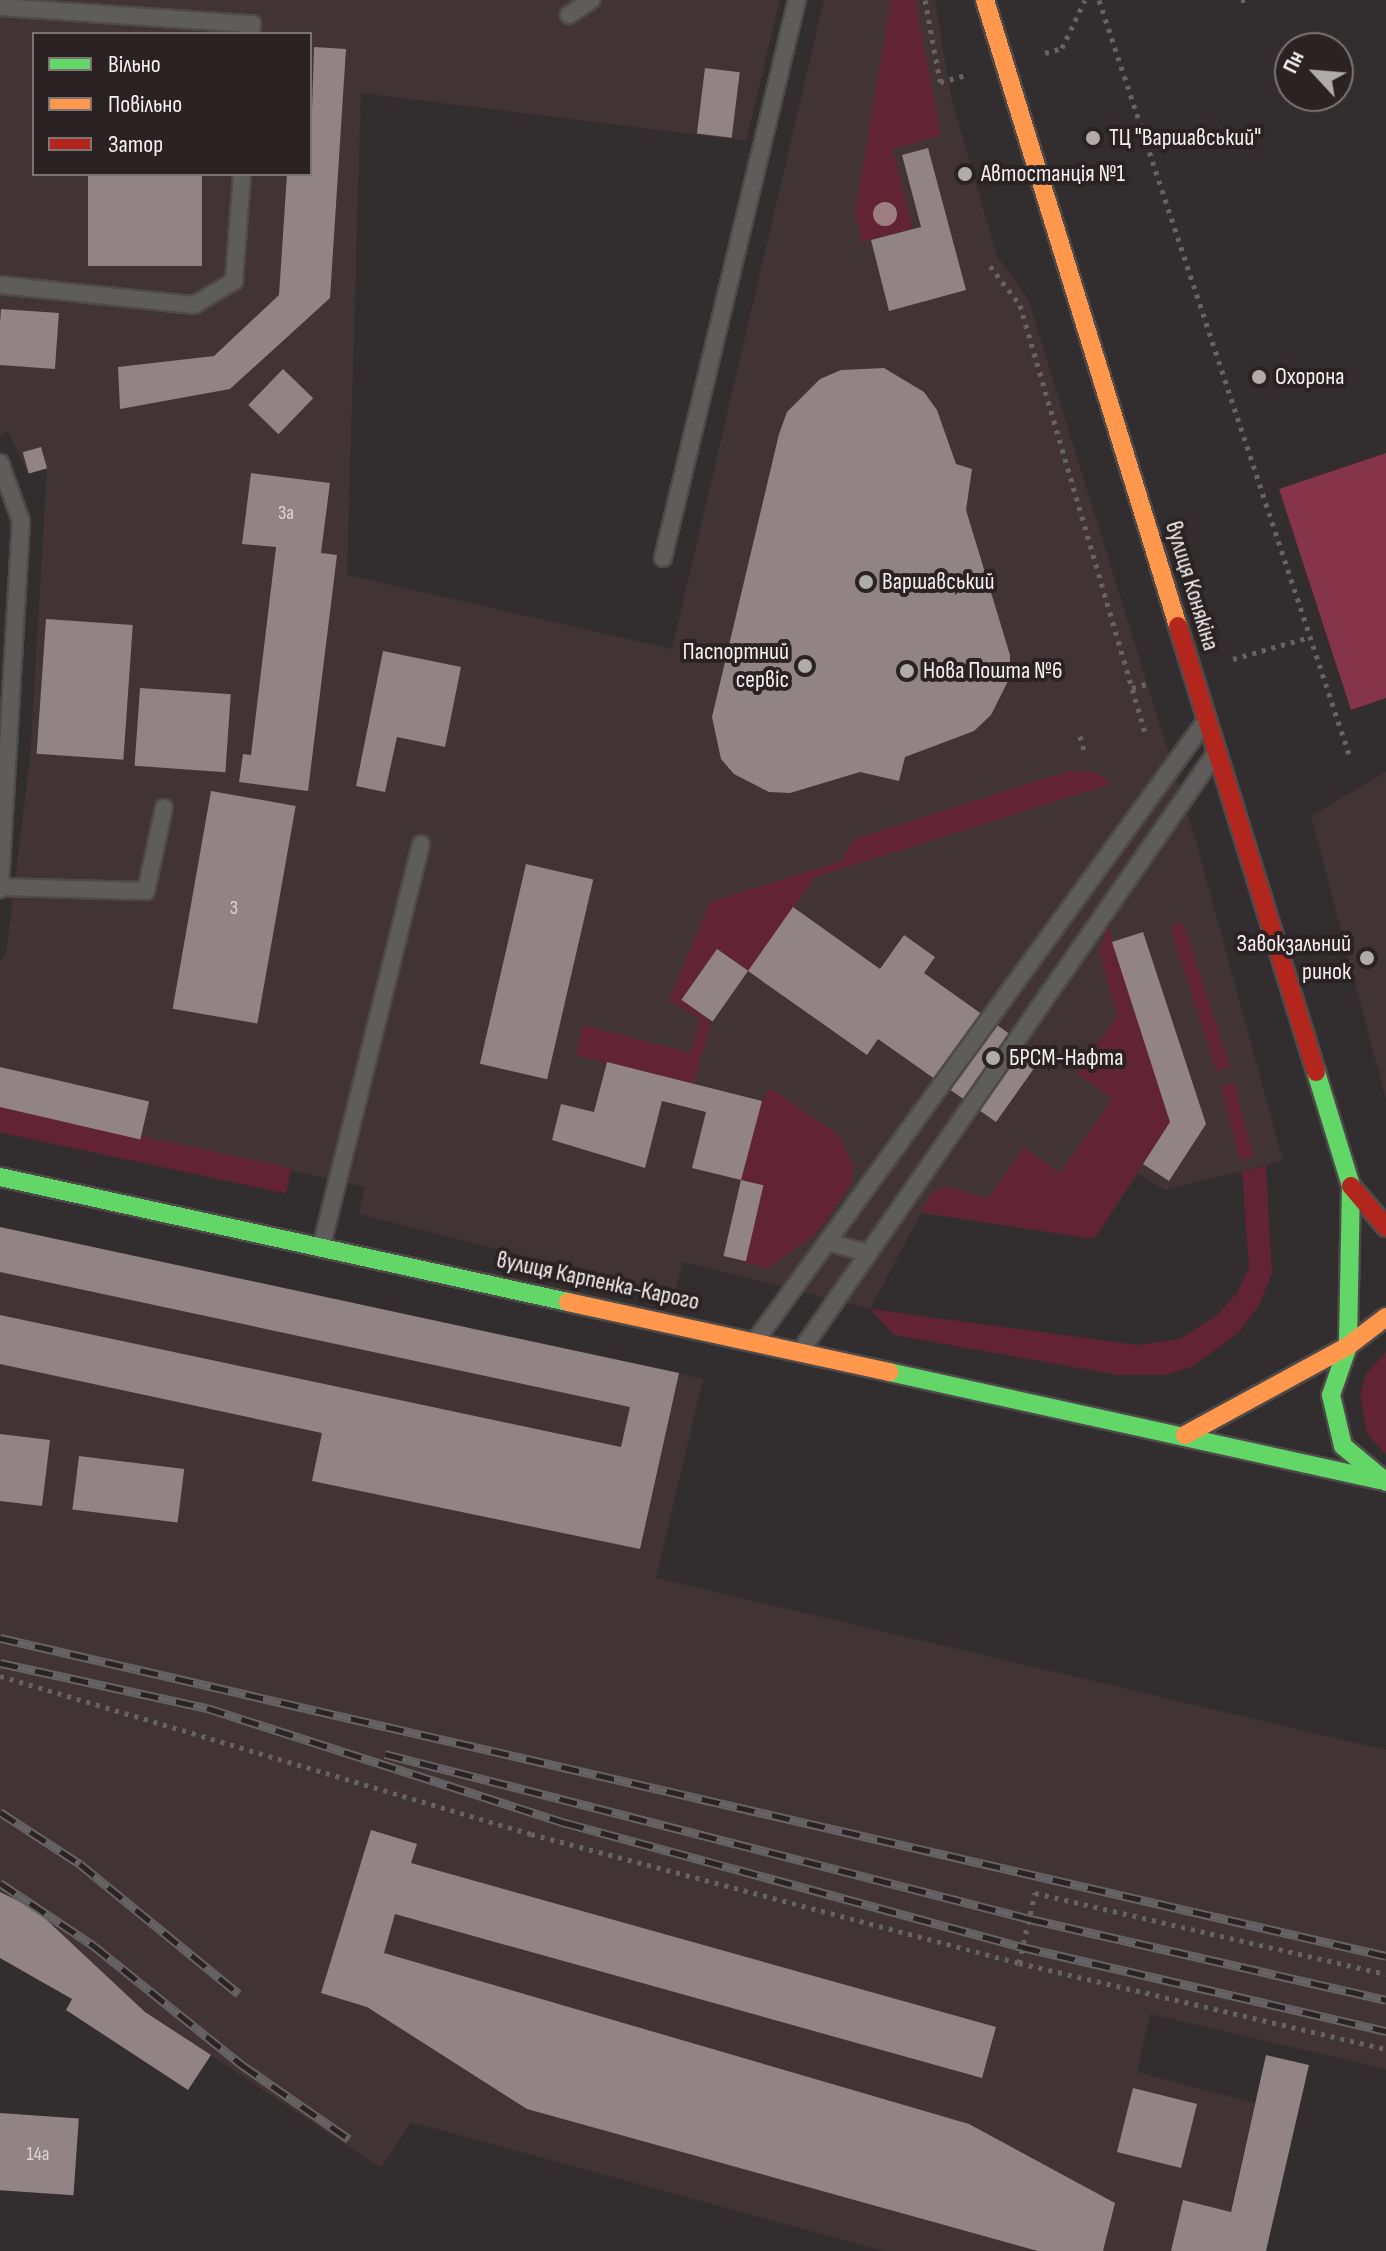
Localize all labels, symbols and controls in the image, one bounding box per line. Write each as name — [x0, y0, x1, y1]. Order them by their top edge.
legend — [32, 32, 312, 176]
north arrow — [1274, 32, 1354, 112]
text: Пн — [1277, 47, 1311, 78]
text: Вільно — [108, 50, 161, 79]
text: Повільно — [108, 90, 182, 119]
place label: ТЦ "Варшавський" — [1109, 124, 1261, 152]
marker: ТЦ "Варшавський" — [1084, 129, 1102, 147]
text: Затор — [108, 130, 163, 159]
place label: Автостанція №1 — [981, 160, 1125, 188]
marker: Автостанція №1 — [956, 165, 974, 183]
place label: Охорона — [1275, 363, 1345, 391]
marker: Охорона — [1250, 368, 1268, 386]
house number: 3а — [278, 501, 294, 525]
street label: вулиця Конякіна — [1159, 518, 1225, 654]
place label: Варшавський — [882, 568, 995, 596]
marker: Варшавський — [857, 573, 875, 591]
place label: Паспортний сервіс — [682, 638, 789, 694]
marker: Паспортний сервіс — [796, 657, 814, 675]
place label: Нова Пошта №6 — [923, 657, 1063, 685]
marker: Нова Пошта №6 — [898, 662, 916, 680]
house number: 3 — [230, 896, 238, 920]
place label: Завокзальний ринок — [1237, 930, 1351, 986]
marker: Завокзальний ринок — [1358, 949, 1376, 967]
place label: БРСМ-Нафта — [1009, 1044, 1123, 1072]
marker: БРСМ-Нафта — [984, 1049, 1002, 1067]
street label: вулиця Карпенка-Карого — [494, 1245, 702, 1317]
house number: 14а — [26, 2142, 50, 2166]

